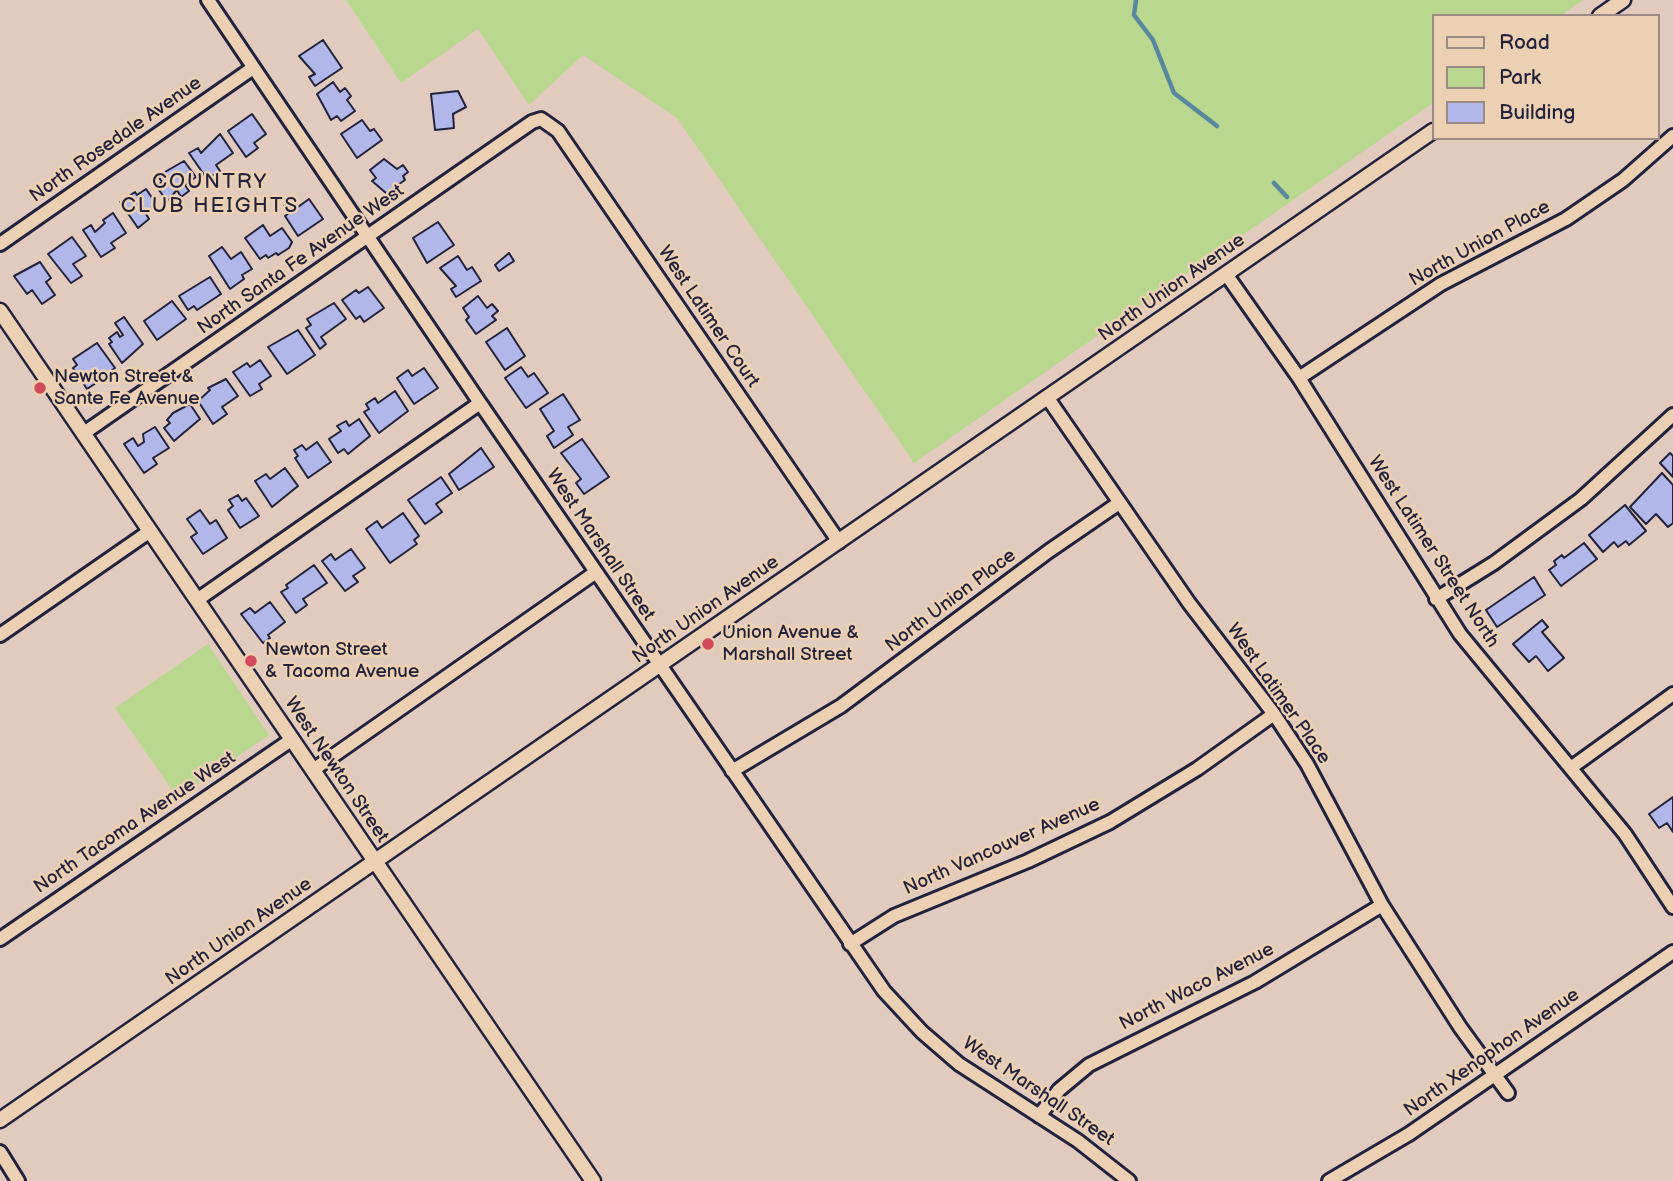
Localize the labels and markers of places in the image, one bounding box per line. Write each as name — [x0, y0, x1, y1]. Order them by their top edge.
place label: Newton Street & Sante Fe Avenue — [54, 366, 200, 410]
marker: Newton Street & Sante Fe Avenue — [32, 380, 48, 396]
place label: Union Avenue & Marshall Street — [722, 622, 859, 666]
marker: Union Avenue & Marshall Street — [700, 636, 716, 652]
place label: Newton Street & Tacoma Avenue — [265, 639, 419, 683]
marker: Newton Street & Tacoma Avenue — [243, 653, 259, 669]

